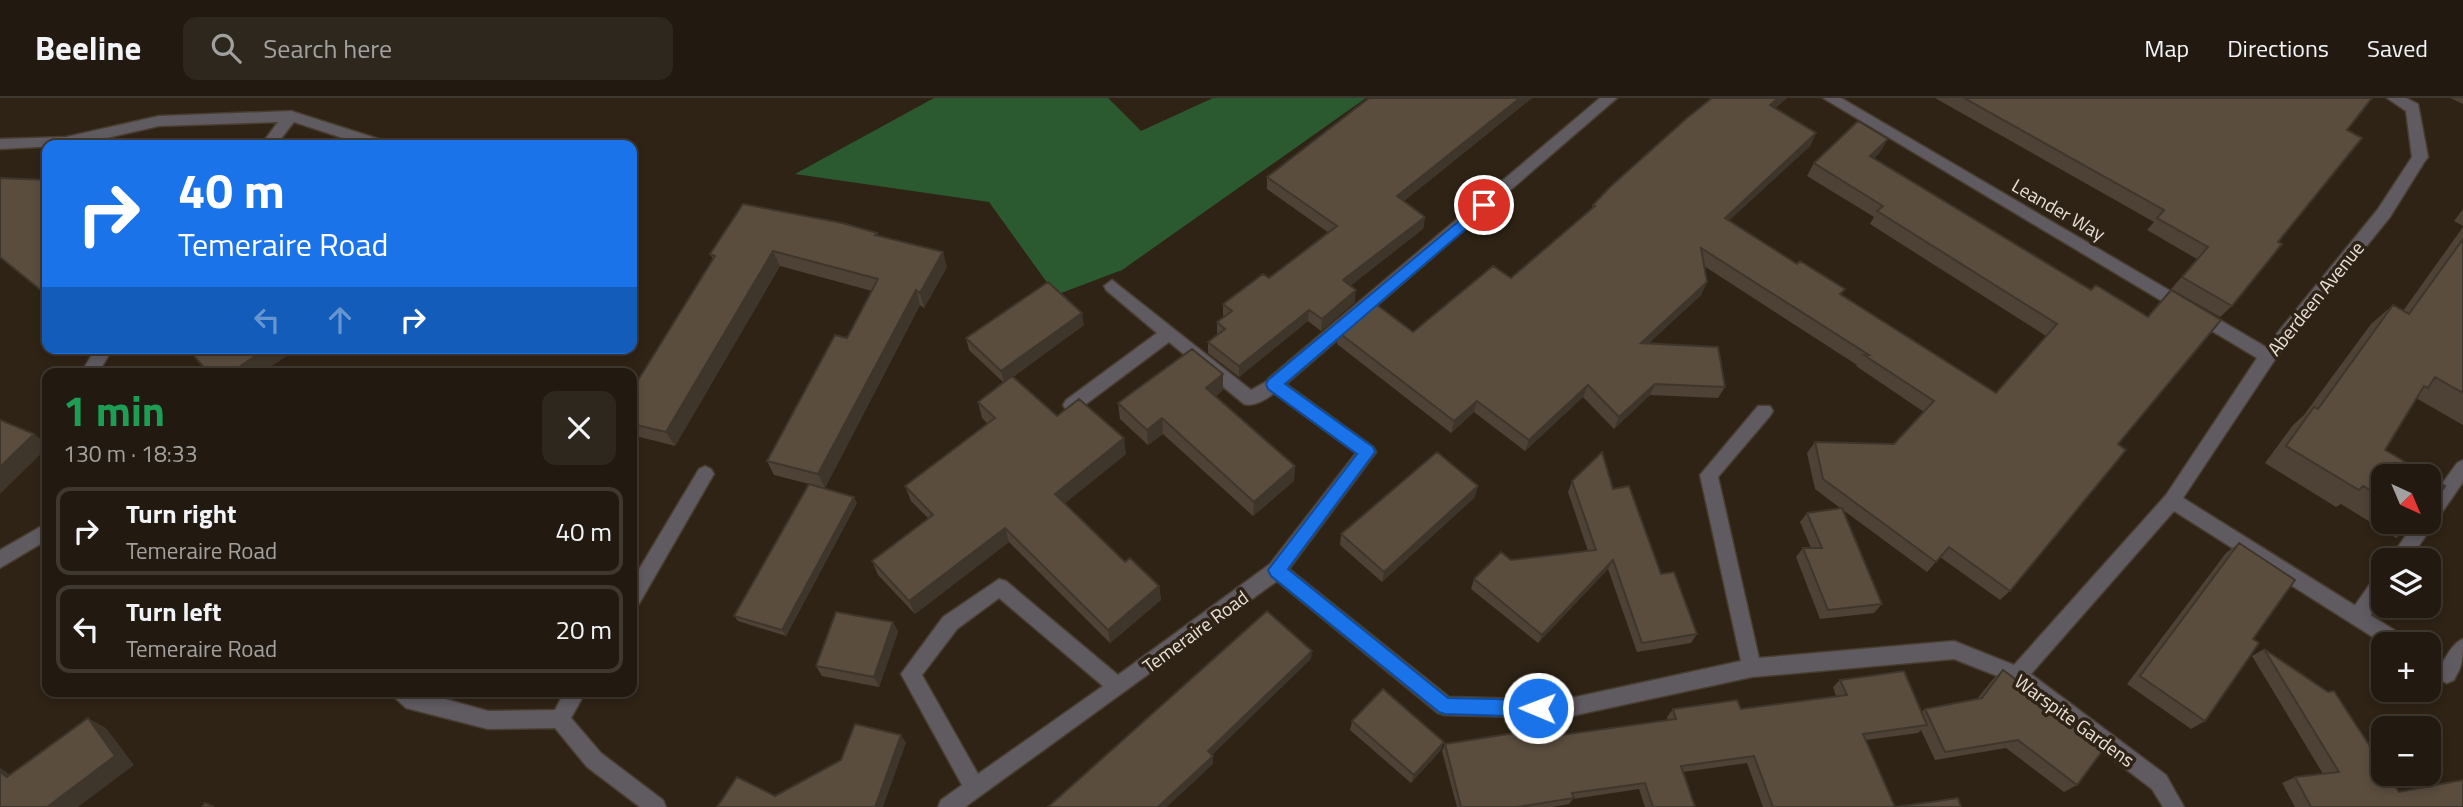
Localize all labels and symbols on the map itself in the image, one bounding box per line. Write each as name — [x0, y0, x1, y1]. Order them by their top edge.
street label: Leander Way — [2007, 170, 2111, 248]
pin — [1454, 175, 1514, 235]
street label: Aberdeen Avenue — [2260, 234, 2370, 362]
north arrow — [2371, 464, 2441, 534]
street label: Temeraire Road — [1136, 583, 1254, 679]
street label: Warspite Gardens — [2009, 666, 2141, 774]
position arrow — [1501, 671, 1575, 745]

